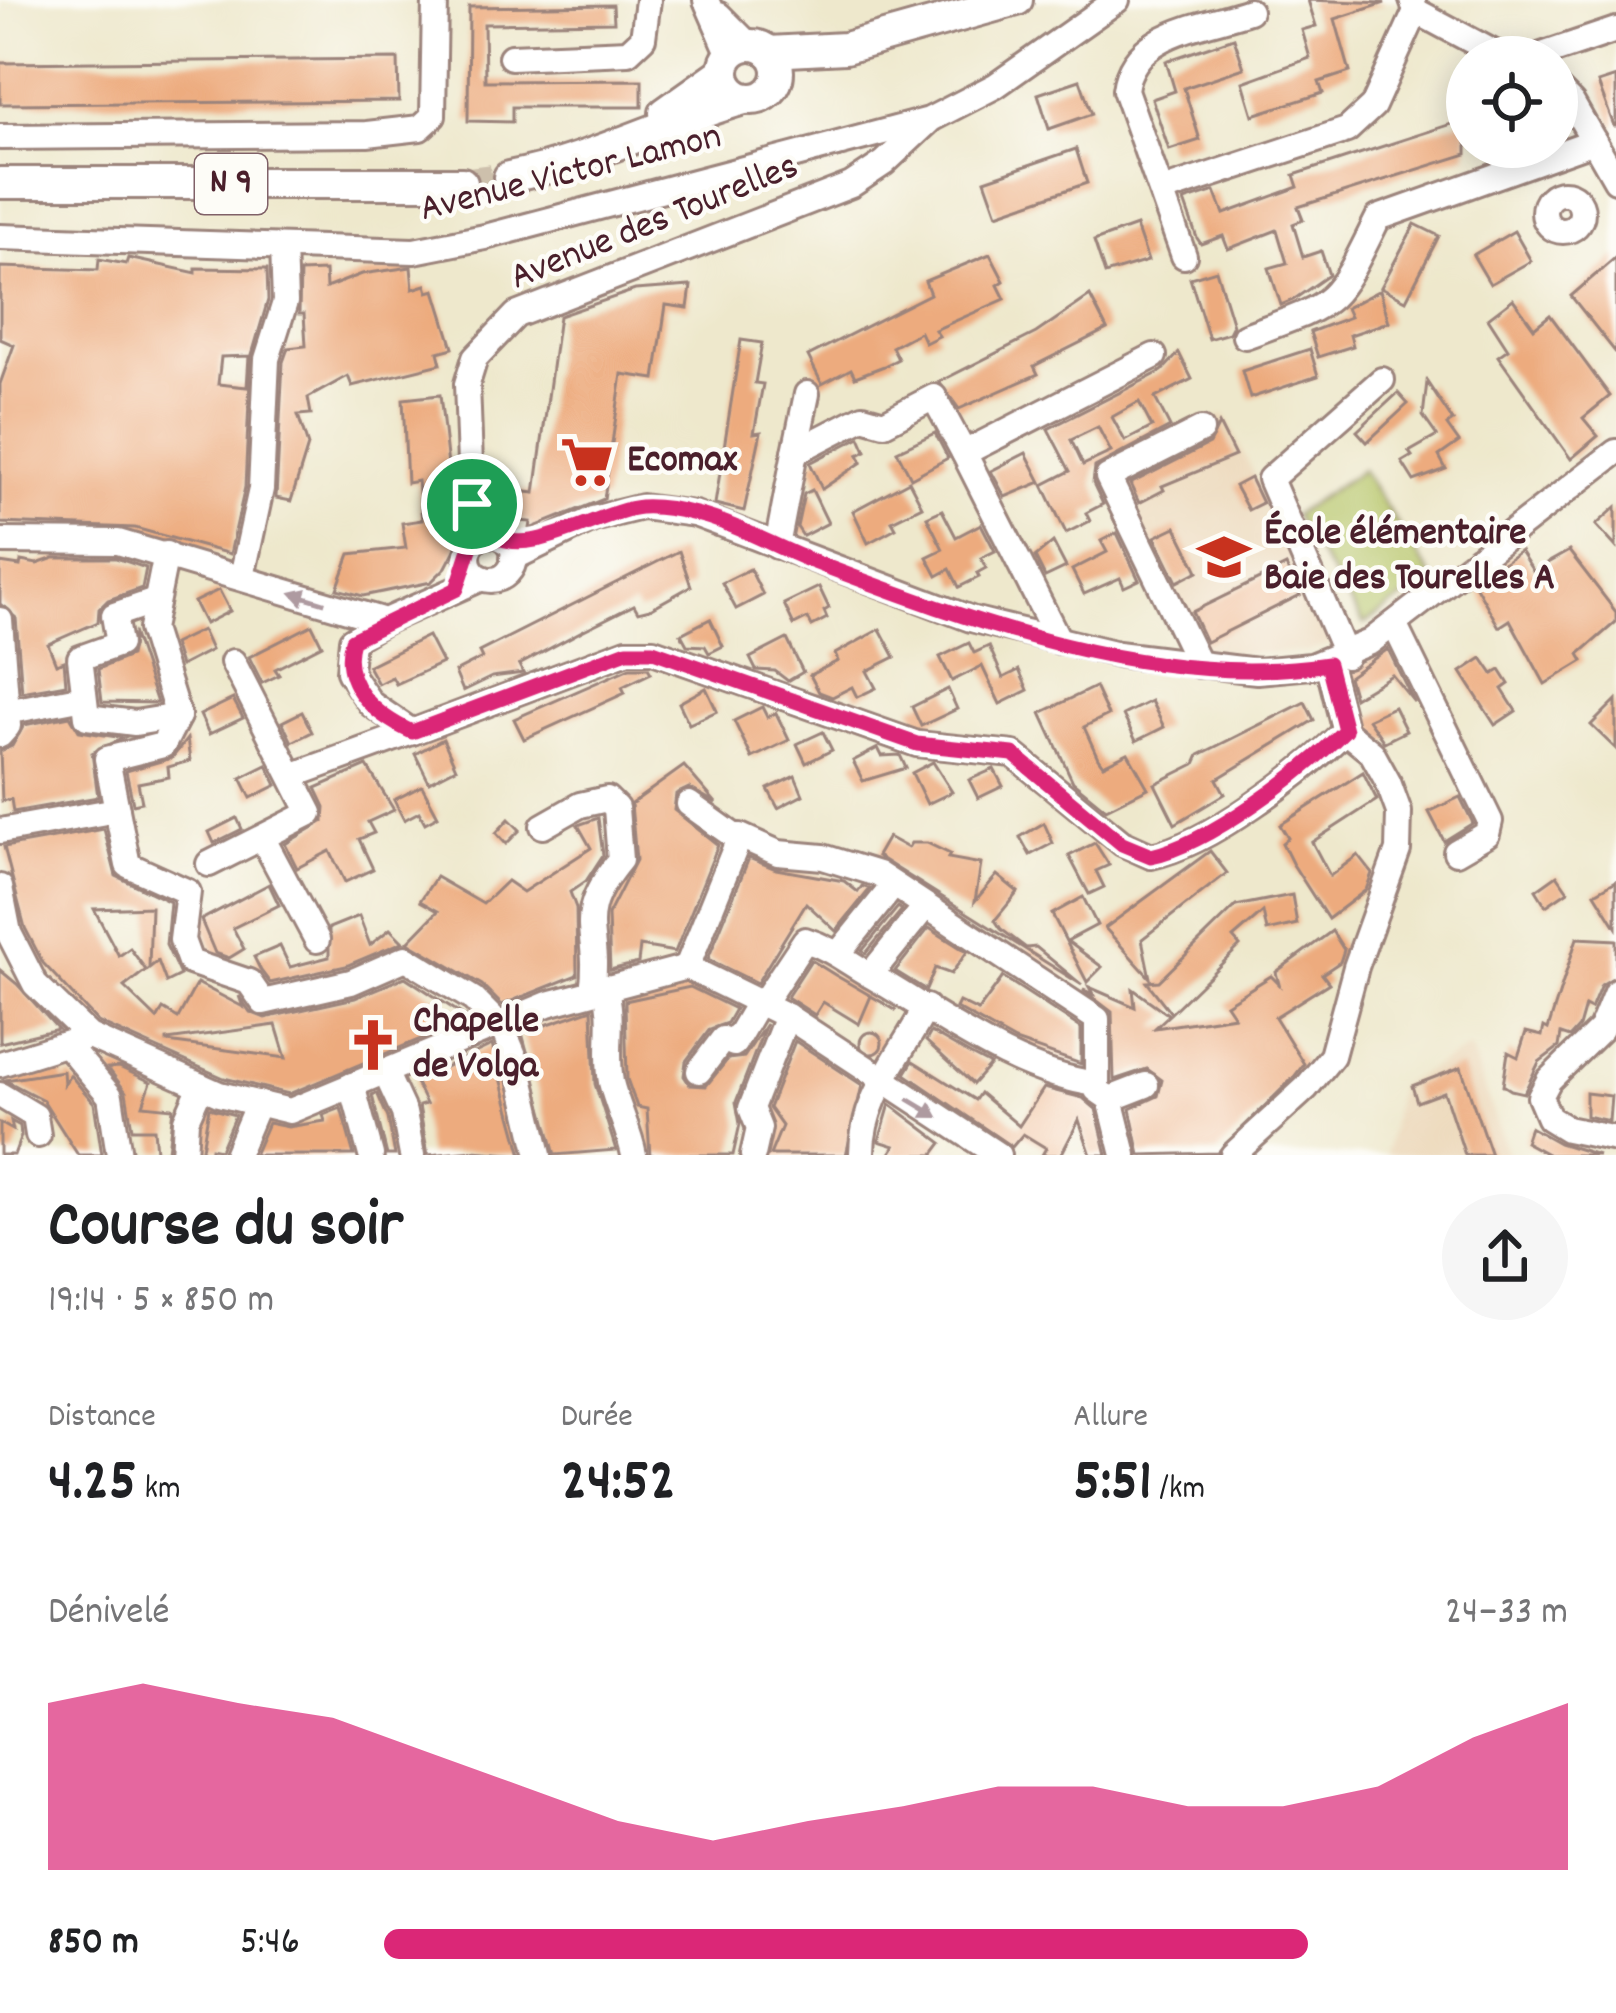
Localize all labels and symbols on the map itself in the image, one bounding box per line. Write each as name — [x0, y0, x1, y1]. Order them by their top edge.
street label: Avenue Victor Lamon — [415, 111, 727, 239]
street label: Avenue des Tourelles — [503, 141, 807, 307]
road number: N 9 — [195, 154, 267, 214]
supermarket icon: Ecomax — [558, 433, 616, 491]
place label: Ecomax — [627, 435, 738, 490]
pin — [421, 453, 523, 555]
place label: École élémentaire Baie des Tourelles A — [1264, 508, 1555, 608]
school or university icon: École élémentaire Baie des Tourelles A — [1195, 528, 1253, 586]
one-way arrow — [289, 587, 326, 606]
place label: Chapelle de Volga — [413, 996, 540, 1096]
church icon: Chapelle de Volga — [344, 1016, 402, 1074]
one-way arrow — [906, 1097, 940, 1118]

